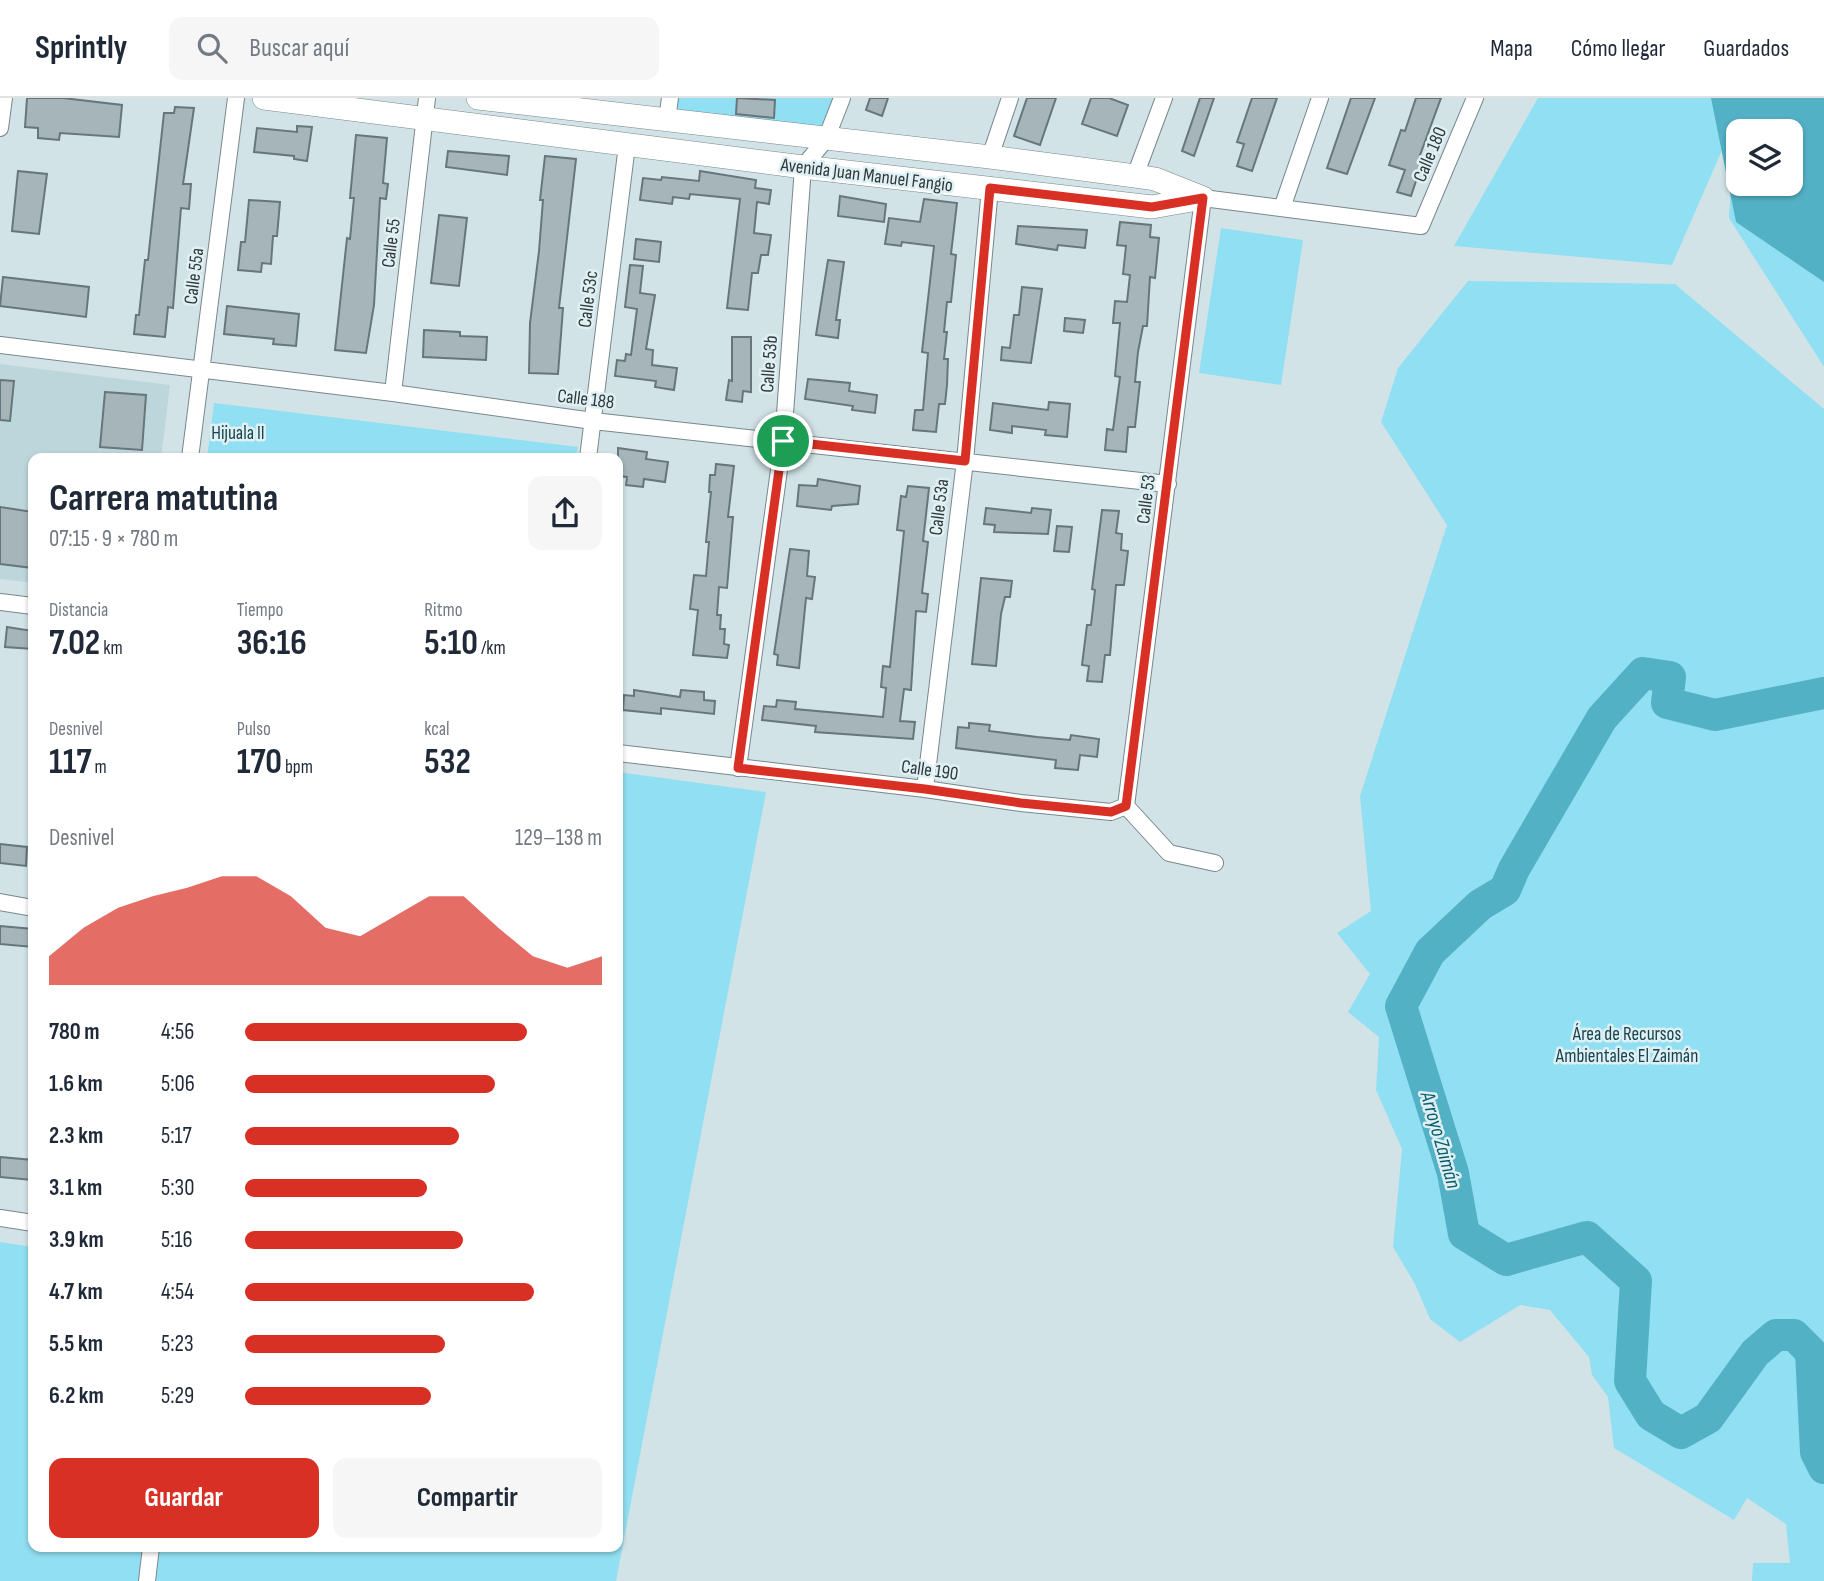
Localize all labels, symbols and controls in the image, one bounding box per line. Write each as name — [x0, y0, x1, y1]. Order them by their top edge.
search box — [169, 17, 659, 80]
text: Sprintly — [35, 28, 127, 68]
icon: search — [193, 29, 231, 67]
text: Buscar aquí — [249, 33, 349, 64]
text: Mapa — [1490, 34, 1533, 63]
text: Cómo llegar — [1571, 34, 1665, 63]
text: Guardados — [1703, 34, 1789, 63]
map controls — [1726, 119, 1803, 196]
button: layers — [1726, 119, 1803, 196]
street label: Calle 180 — [1409, 124, 1452, 185]
street label: Avenida Juan Manuel Fangio — [778, 153, 954, 197]
street label: Calle 55 — [377, 217, 406, 269]
street label: Calle 55a — [180, 247, 209, 306]
street label: Calle 53c — [574, 269, 603, 329]
street label: Calle 53b — [756, 335, 783, 394]
street label: Calle 188 — [556, 385, 616, 414]
pin — [753, 411, 813, 471]
park label: Hijuala II — [211, 422, 265, 445]
icon: arrive — [764, 422, 802, 460]
street label: Calle 53 — [1132, 473, 1161, 525]
text: Carrera matutina — [49, 476, 278, 521]
button: share — [528, 476, 602, 550]
street label: Calle 53a — [925, 478, 954, 537]
text: 07:15 · 9 × 780 m — [49, 525, 178, 553]
text: Distancia — [49, 599, 108, 622]
text: Tiempo — [237, 599, 284, 622]
text: Ritmo — [424, 599, 463, 622]
text: 7.02 — [49, 622, 100, 665]
text: 36:16 — [237, 622, 307, 665]
text: 5:10 — [424, 622, 478, 665]
text: km — [100, 637, 123, 660]
text: /km — [478, 637, 506, 660]
text: Desnivel — [49, 718, 103, 741]
text: Pulso — [237, 718, 271, 741]
text: kcal — [424, 718, 449, 741]
text: 117 — [49, 741, 91, 784]
text: 170 — [237, 741, 282, 784]
text: 532 — [424, 741, 471, 784]
street label: Calle 190 — [900, 755, 960, 786]
text: m — [91, 756, 107, 779]
text: bpm — [282, 756, 313, 779]
text: Desnivel — [49, 824, 114, 852]
text: 129–138 m — [515, 824, 602, 852]
text: 780 m — [49, 1018, 100, 1046]
text: 4:56 — [161, 1018, 194, 1046]
park label: Área de Recursos Ambientales El Zaimán — [1555, 1023, 1698, 1068]
text: 1.6 km — [49, 1070, 103, 1098]
text: 5:06 — [161, 1070, 195, 1098]
water label: Arroyo Zaimán — [1415, 1088, 1466, 1192]
text: 2.3 km — [49, 1122, 103, 1150]
text: 5:17 — [161, 1122, 192, 1150]
text: 3.1 km — [49, 1174, 102, 1202]
text: 5:30 — [161, 1174, 194, 1202]
text: 3.9 km — [49, 1226, 104, 1254]
text: 5:16 — [161, 1226, 193, 1254]
text: 4.7 km — [49, 1278, 103, 1306]
text: 4:54 — [161, 1278, 194, 1306]
text: 5.5 km — [49, 1330, 103, 1358]
text: 5:23 — [161, 1330, 194, 1358]
text: 6.2 km — [49, 1382, 104, 1410]
text: 5:29 — [161, 1382, 194, 1410]
button: Guardar — [49, 1458, 319, 1538]
button: Compartir — [333, 1458, 602, 1538]

